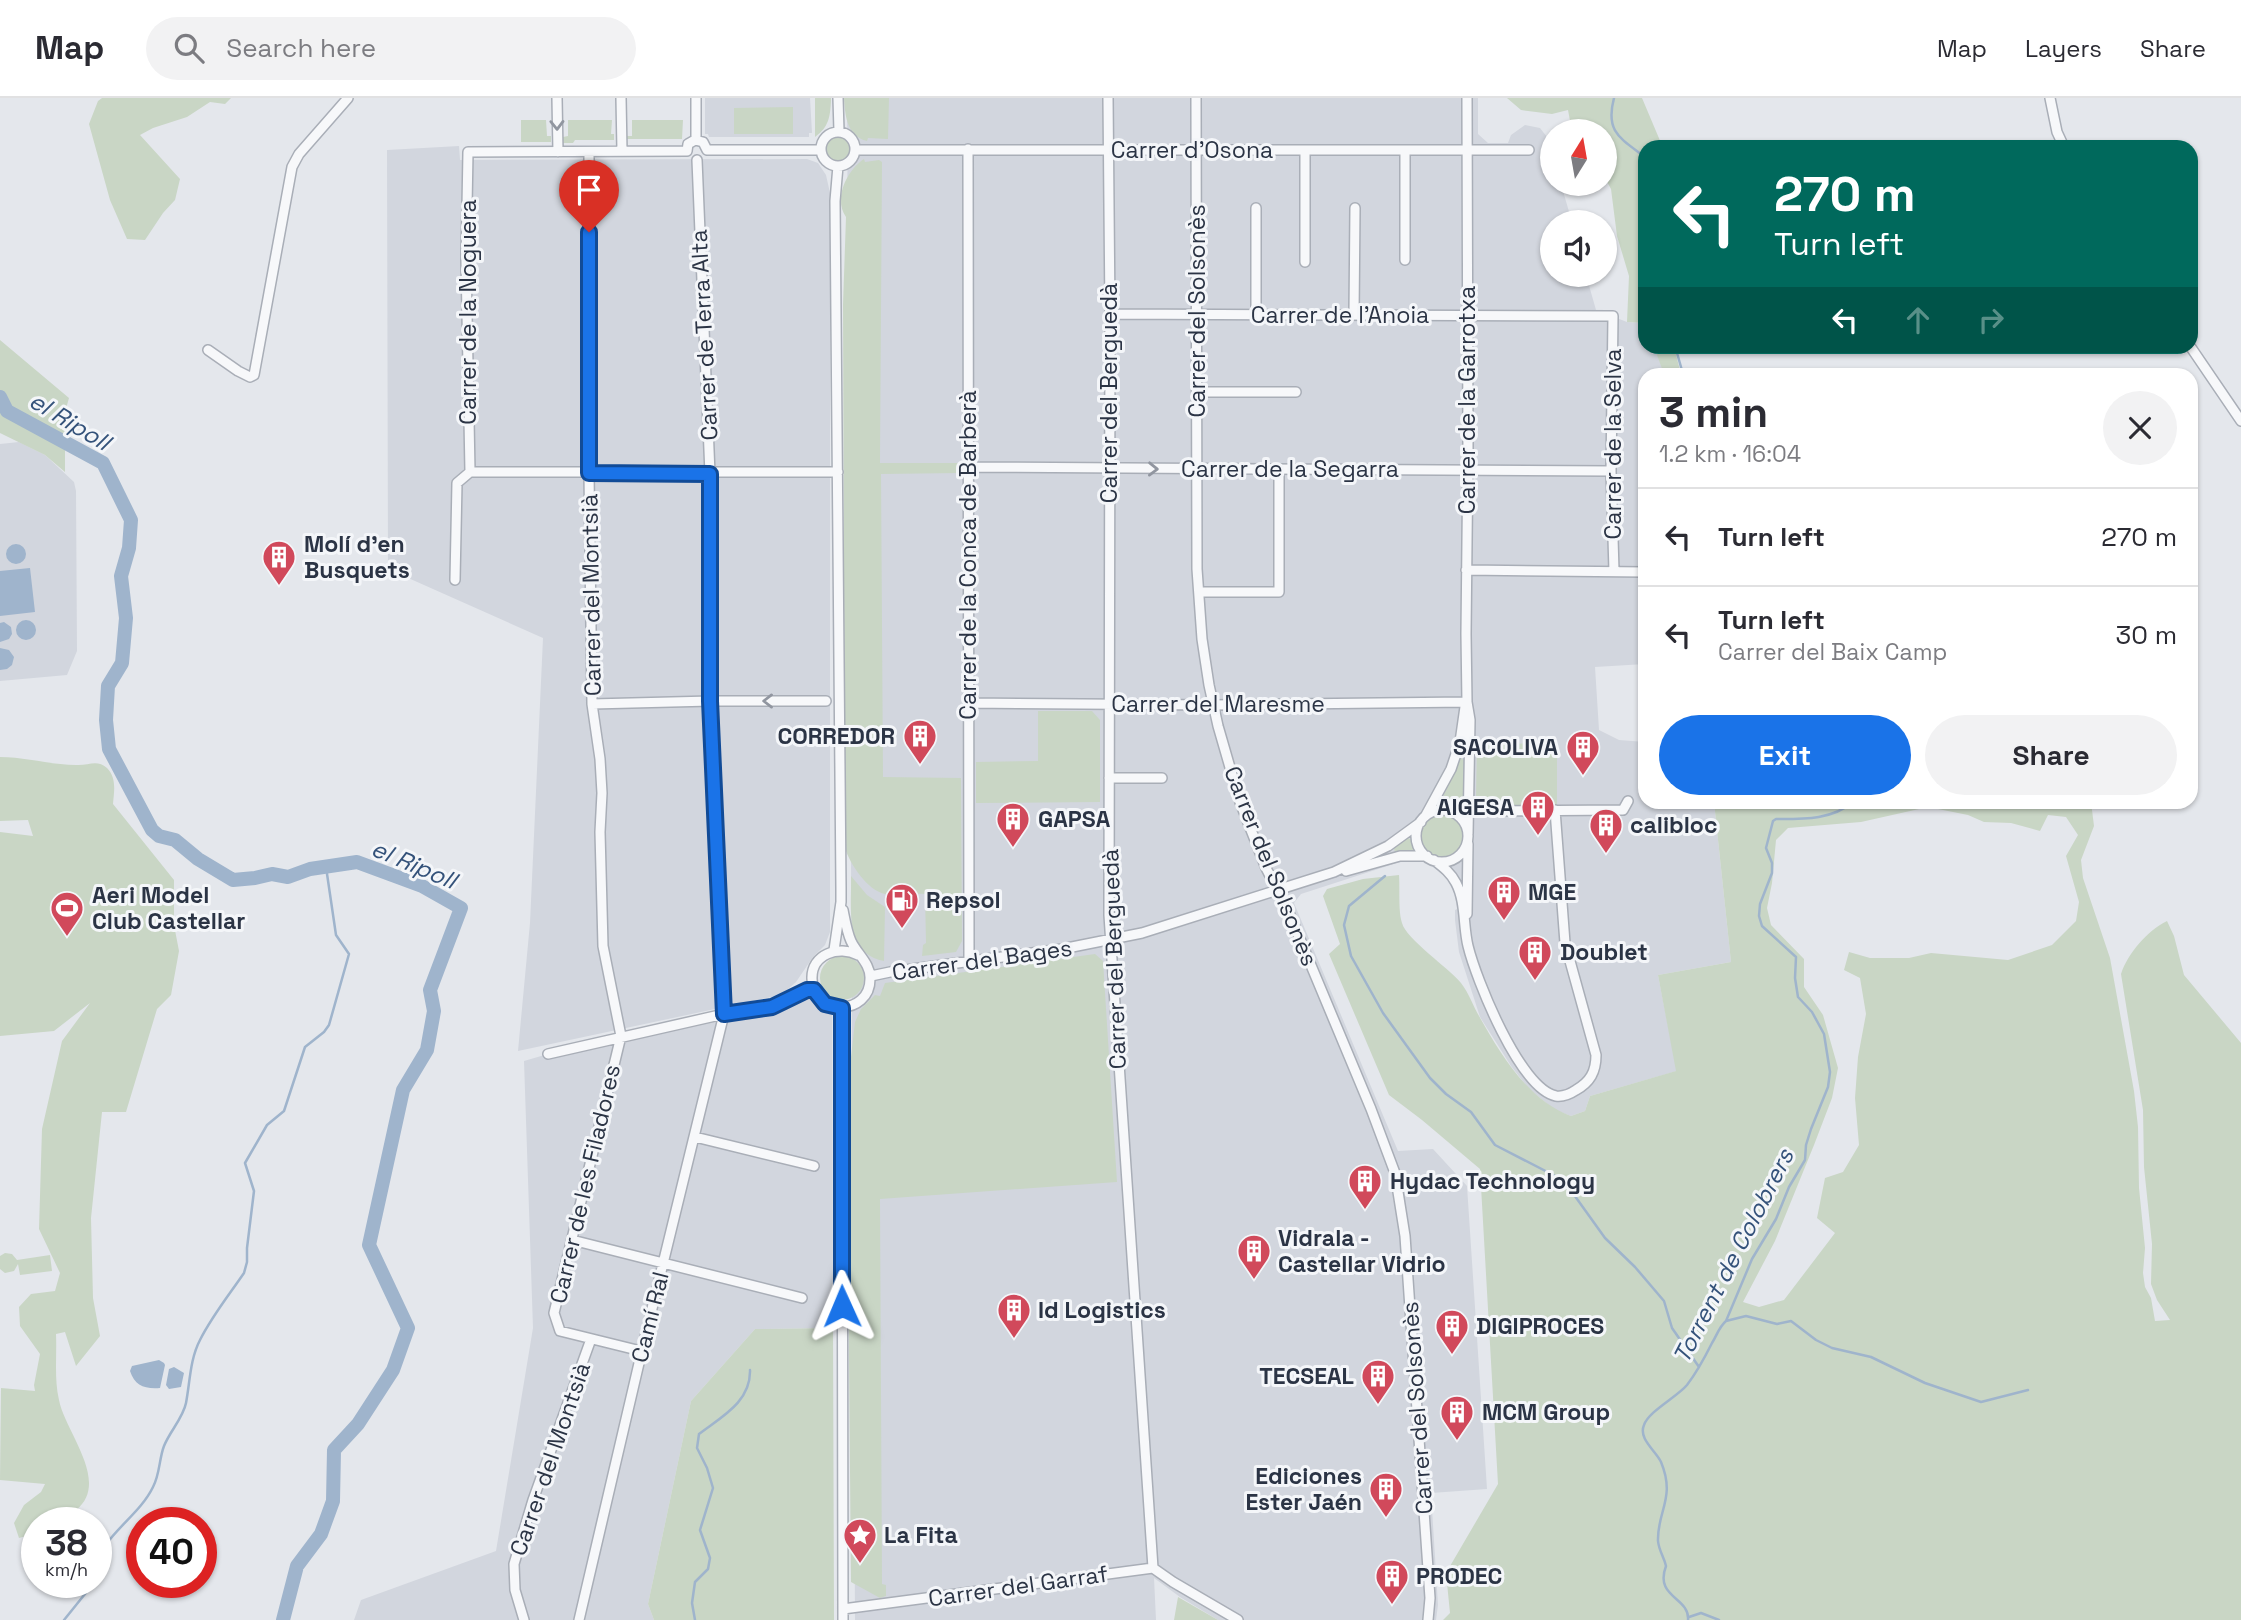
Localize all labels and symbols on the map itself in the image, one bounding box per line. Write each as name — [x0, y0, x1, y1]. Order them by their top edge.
north arrow — [1540, 119, 1617, 196]
one-way arrow — [549, 120, 565, 131]
street label: Carrer d'Osona — [1111, 135, 1273, 165]
pin — [559, 160, 619, 232]
street label: Carrer de la Noguera — [453, 199, 483, 425]
street label: Carrer del Solsonès — [1182, 204, 1212, 418]
street label: Carrer de Terra Alta — [683, 229, 725, 441]
street label: Carrer del Berguedà — [1094, 283, 1124, 503]
street label: Carrer de la Garrotxa — [1452, 286, 1482, 514]
street label: Carrer de l'Anoia — [1251, 300, 1429, 330]
street label: Carrer de la Selva — [1598, 349, 1628, 539]
water label: el Ripoll — [24, 385, 119, 459]
street label: Carrer de la Conca de Barberà — [953, 390, 983, 720]
street label: Carrer de la Segarra — [1181, 454, 1399, 484]
one-way arrow — [1148, 461, 1159, 477]
street label: Carrer del Montsià — [574, 493, 608, 697]
place label: Molí d'en Busquets — [304, 529, 410, 585]
building icon: Molí d'en Busquets — [260, 538, 298, 587]
street label: Carrer del Maresme — [1111, 689, 1325, 719]
one-way arrow — [762, 693, 773, 709]
building icon: CORREDOR — [901, 717, 939, 766]
place label: CORREDOR — [777, 721, 895, 751]
building icon: SACOLIVA — [1564, 728, 1602, 777]
place label: SACOLIVA — [1453, 732, 1558, 762]
street label: Carrer del Solsonès — [1217, 762, 1325, 970]
building icon: AIGESA — [1519, 788, 1557, 837]
place label: AIGESA — [1437, 792, 1514, 822]
building icon: GAPSA — [994, 800, 1032, 849]
place label: GAPSA — [1038, 804, 1111, 834]
building icon: calibloc — [1587, 806, 1625, 855]
place label: calibloc — [1630, 810, 1717, 840]
water label: el Ripoll — [367, 832, 464, 897]
street label: Carrer del Berguedà — [1095, 848, 1133, 1070]
building icon: MGE — [1485, 873, 1523, 922]
place label: MGE — [1528, 877, 1576, 907]
place label: Aeri Model Club Castellar — [92, 880, 245, 936]
fuel station icon: Repsol — [883, 881, 921, 930]
place label: Repsol — [926, 885, 1001, 915]
sports icon: Aeri Model Club Castellar — [48, 889, 86, 938]
street label: Carrer del Bages — [890, 933, 1074, 987]
building icon: Doublet — [1516, 933, 1554, 982]
place label: Doublet — [1560, 937, 1648, 967]
street label: Carrer de les Filadores — [543, 1062, 627, 1306]
water label: Torrent de Colobrers — [1666, 1142, 1801, 1368]
building icon: Hydac Technology — [1346, 1162, 1384, 1211]
place label: Hydac Technology — [1390, 1166, 1595, 1196]
place label: Vidrala - Castellar Vidrio — [1278, 1223, 1446, 1279]
building icon: Vidrala - Castellar Vidrio — [1235, 1232, 1273, 1281]
street label: Camí Ral — [624, 1268, 676, 1366]
position arrow — [805, 1269, 879, 1343]
building icon: Id Logistics — [995, 1291, 1033, 1340]
place label: Id Logistics — [1038, 1295, 1166, 1325]
street label: Carrer del Solsonès — [1395, 1301, 1439, 1515]
building icon: DIGIPROCES — [1433, 1307, 1471, 1356]
place label: DIGIPROCES — [1476, 1311, 1604, 1341]
building icon: TECSEAL — [1359, 1357, 1397, 1406]
street label: Carrer del Montsià — [503, 1358, 597, 1560]
place label: TECSEAL — [1259, 1361, 1354, 1391]
building icon: MCM Group — [1438, 1393, 1476, 1442]
place label: MCM Group — [1482, 1397, 1610, 1427]
place label: Ediciones Ester Jaén — [1245, 1461, 1362, 1517]
building icon: Ediciones Ester Jaén — [1367, 1470, 1405, 1519]
speed limit sign: 40 — [126, 1507, 217, 1598]
place icon: La Fita — [841, 1516, 879, 1565]
place label: La Fita — [884, 1520, 958, 1550]
building icon: PRODEC — [1373, 1557, 1411, 1606]
street label: Carrer del Garraf — [926, 1559, 1110, 1613]
place label: PRODEC — [1416, 1561, 1502, 1591]

